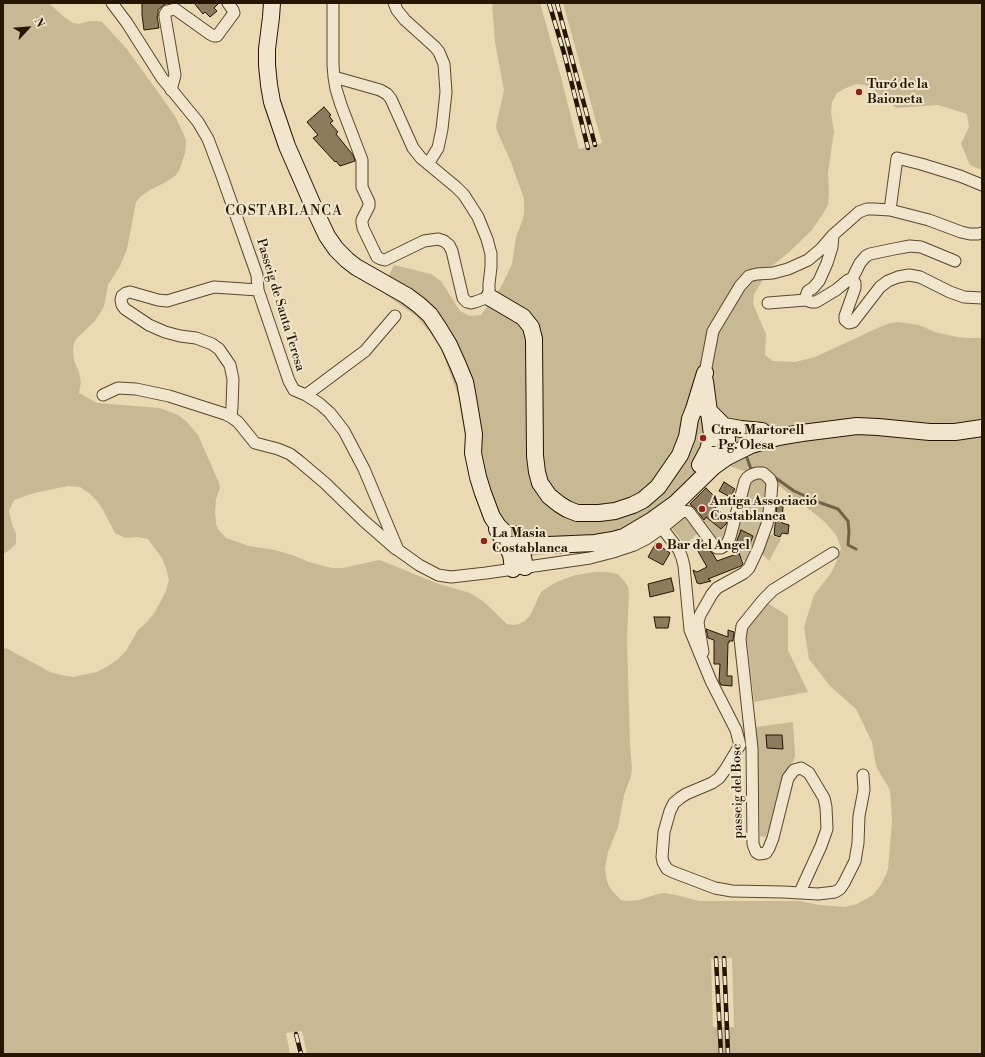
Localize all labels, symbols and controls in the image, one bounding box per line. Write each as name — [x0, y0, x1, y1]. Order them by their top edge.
north arrow — [8, 8, 48, 48]
text: N — [31, 16, 47, 30]
place label: Turó de la Baioneta — [867, 77, 928, 108]
marker: Turó de la Baioneta — [854, 87, 864, 97]
district label: COSTABLANCA — [225, 204, 343, 220]
street label: Passeig de Santa Teresa — [252, 237, 308, 373]
place label: Ctra. Martorell - Pg. Olesa — [711, 423, 804, 454]
marker: Ctra. Martorell - Pg. Olesa — [698, 433, 708, 443]
place label: Antiga Associació Costablanca — [710, 494, 817, 525]
marker: Antiga Associació Costablanca — [697, 504, 707, 514]
place label: La Masia Costablanca — [492, 526, 568, 557]
marker: La Masia Costablanca — [479, 536, 489, 546]
place label: Bar del Angel — [667, 538, 750, 554]
marker: Bar del Angel — [654, 541, 664, 551]
street label: passeig del Bosc — [729, 743, 747, 839]

